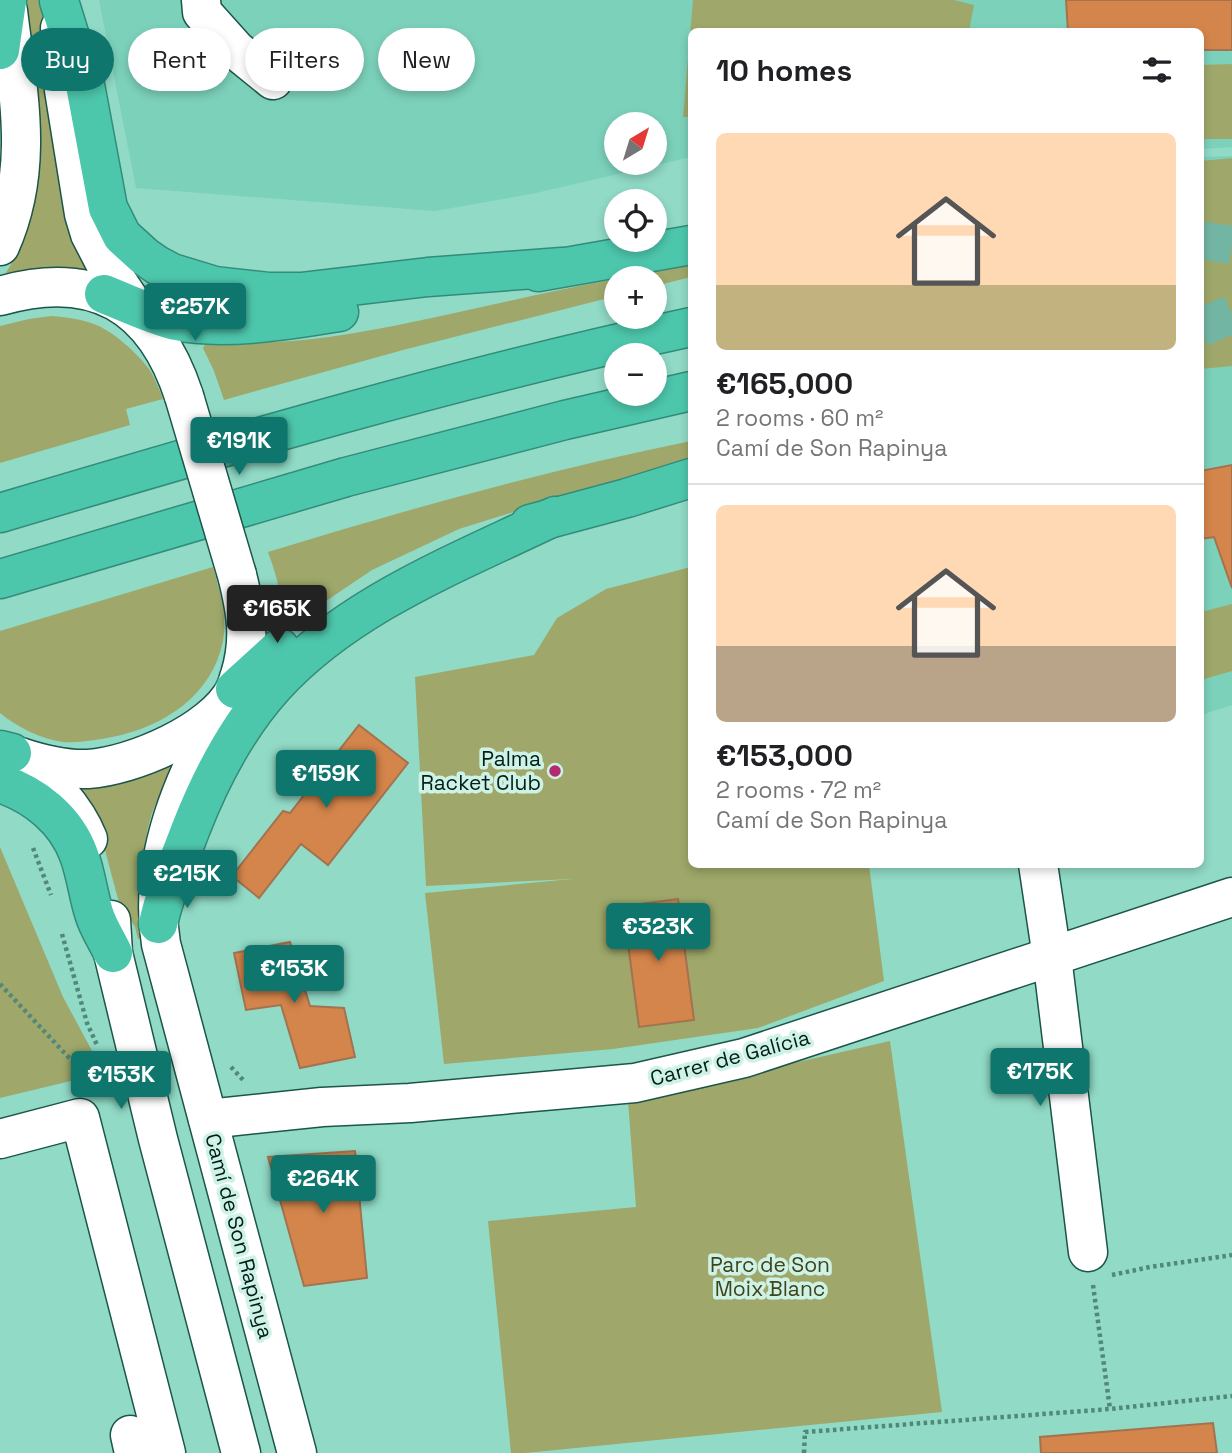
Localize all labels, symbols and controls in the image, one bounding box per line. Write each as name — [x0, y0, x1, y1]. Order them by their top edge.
chip: Buy — [21, 28, 114, 91]
chip: Rent — [128, 28, 231, 91]
chip: Filters — [245, 28, 364, 91]
chip: New — [378, 28, 475, 91]
text: 10 homes — [716, 51, 852, 90]
icon: filters — [1138, 51, 1176, 89]
north arrow — [604, 112, 667, 175]
map controls — [604, 112, 667, 406]
icon: home — [883, 178, 1009, 304]
button: locate — [604, 189, 667, 252]
button: + — [604, 266, 667, 329]
pin: €257K — [146, 284, 244, 343]
text: €257K — [160, 291, 230, 321]
button: − — [604, 343, 667, 406]
text: €165,000 — [716, 364, 853, 403]
text: 2 rooms · 60 m² — [716, 403, 883, 433]
pin: €191K — [190, 418, 288, 477]
text: €191K — [207, 425, 272, 455]
text: Camí de Son Rapinya — [716, 433, 947, 463]
icon: home — [883, 550, 1009, 676]
pin: €165K — [228, 586, 326, 645]
text: €165K — [243, 593, 311, 623]
text: €153,000 — [716, 736, 853, 775]
place label: Palma Racket Club — [421, 745, 541, 796]
pin: €159K — [277, 750, 375, 810]
text: €159K — [292, 758, 360, 788]
marker: Palma Racket Club — [547, 763, 563, 779]
text: 2 rooms · 72 m² — [716, 775, 881, 805]
text: Camí de Son Rapinya — [716, 805, 947, 835]
pin: €215K — [138, 850, 236, 910]
text: €215K — [153, 858, 221, 888]
pin: €323K — [609, 904, 707, 963]
text: €323K — [622, 911, 694, 941]
pin: €153K — [245, 946, 343, 1005]
text: €153K — [260, 953, 328, 983]
street label: Carrer de Galícia — [647, 1023, 813, 1092]
pin: €175K — [991, 1048, 1089, 1108]
pin: €153K — [72, 1052, 170, 1111]
text: €175K — [1007, 1056, 1073, 1086]
text: €153K — [87, 1059, 155, 1089]
street label: Camí de Son Rapinya — [199, 1130, 280, 1341]
pin: €264K — [274, 1156, 372, 1215]
text: €264K — [287, 1163, 359, 1193]
park label: Parc de Son Moix Blanc — [710, 1251, 830, 1302]

